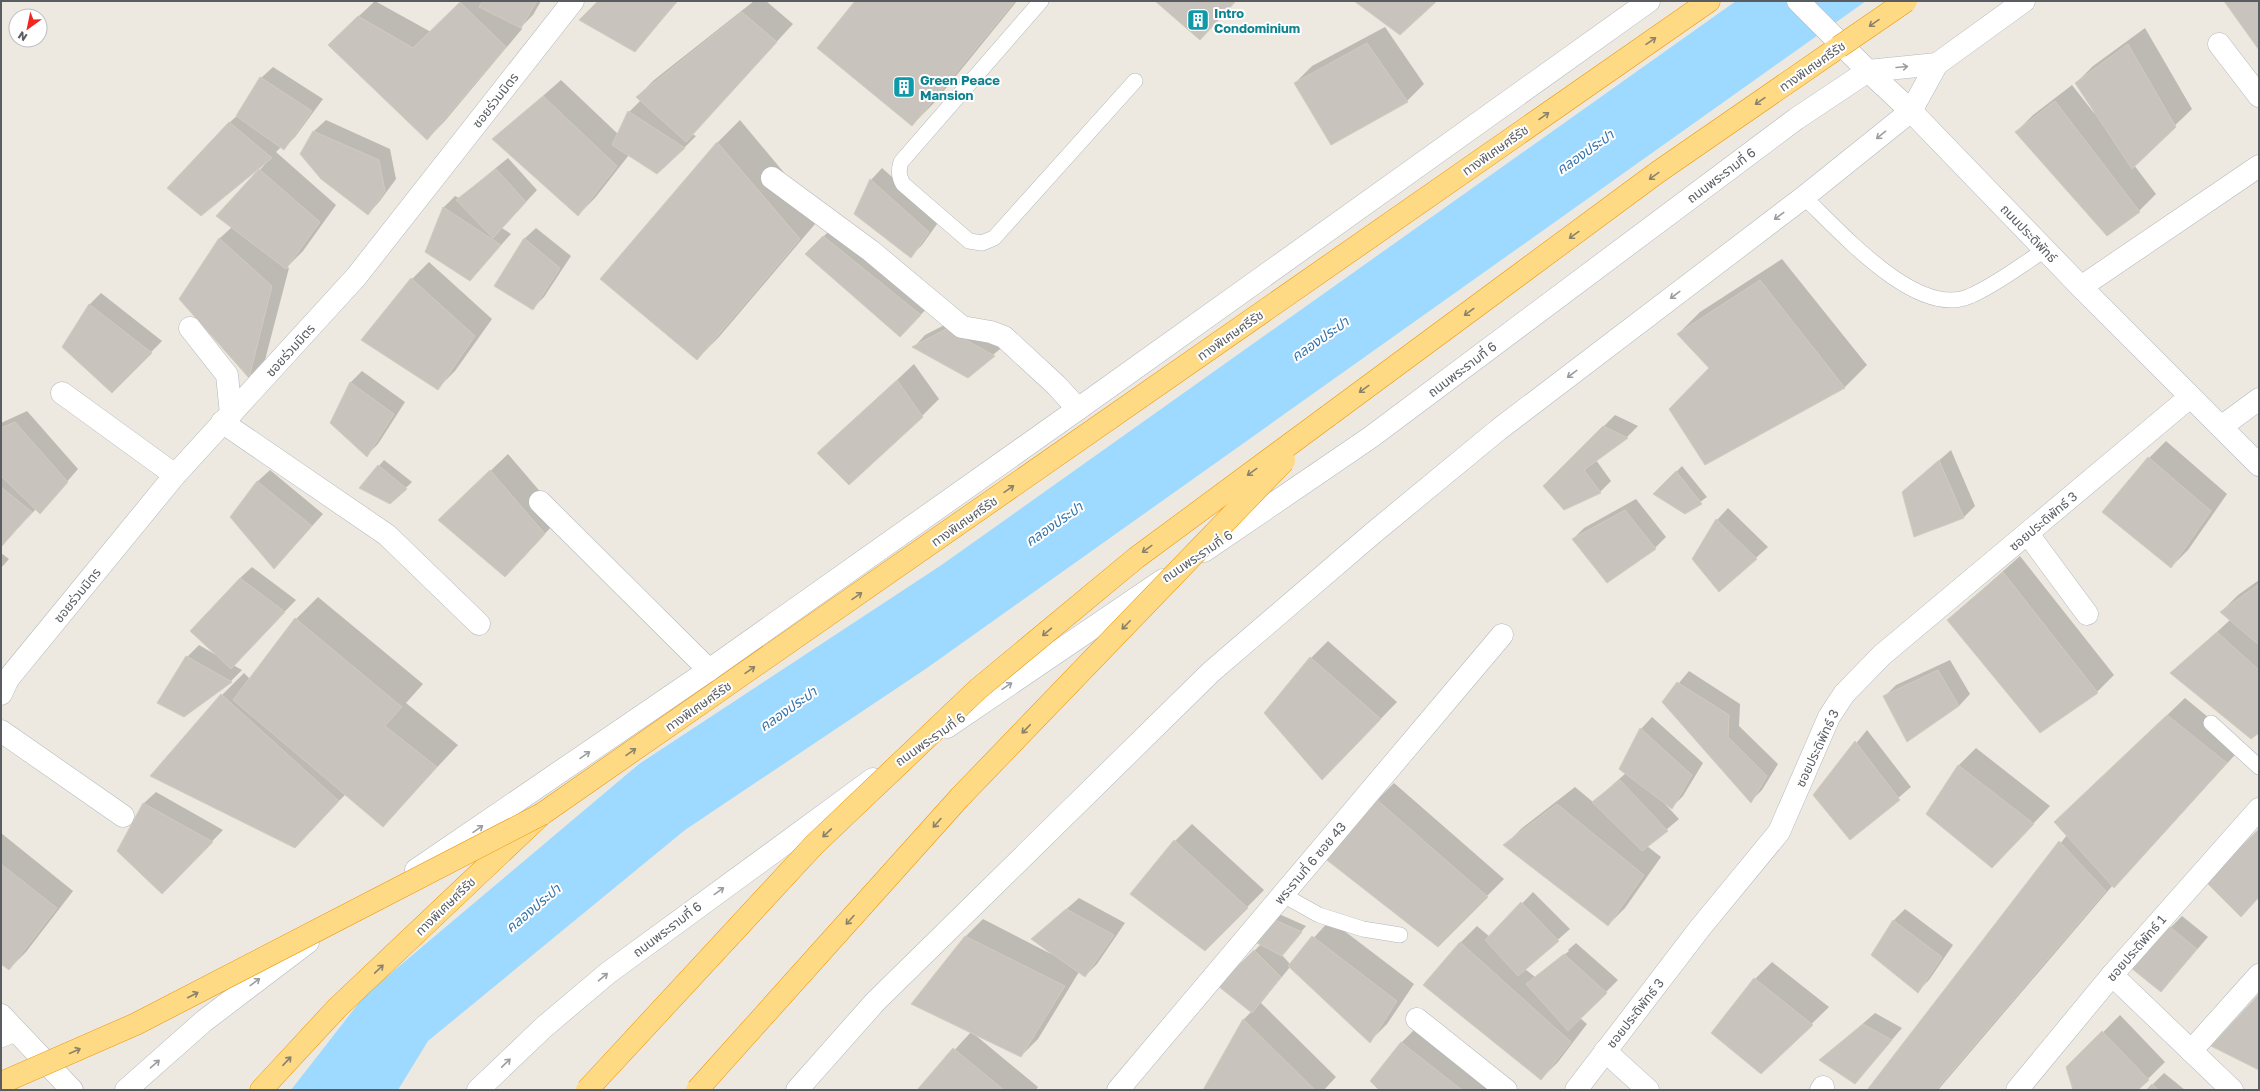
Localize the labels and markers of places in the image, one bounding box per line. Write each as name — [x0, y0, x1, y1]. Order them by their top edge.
place label: Intro Condominium — [1214, 5, 1300, 36]
building icon: Intro Condominium — [1185, 7, 1211, 33]
place label: Green Peace Mansion — [920, 72, 1000, 103]
building icon: Green Peace Mansion — [891, 74, 917, 100]

